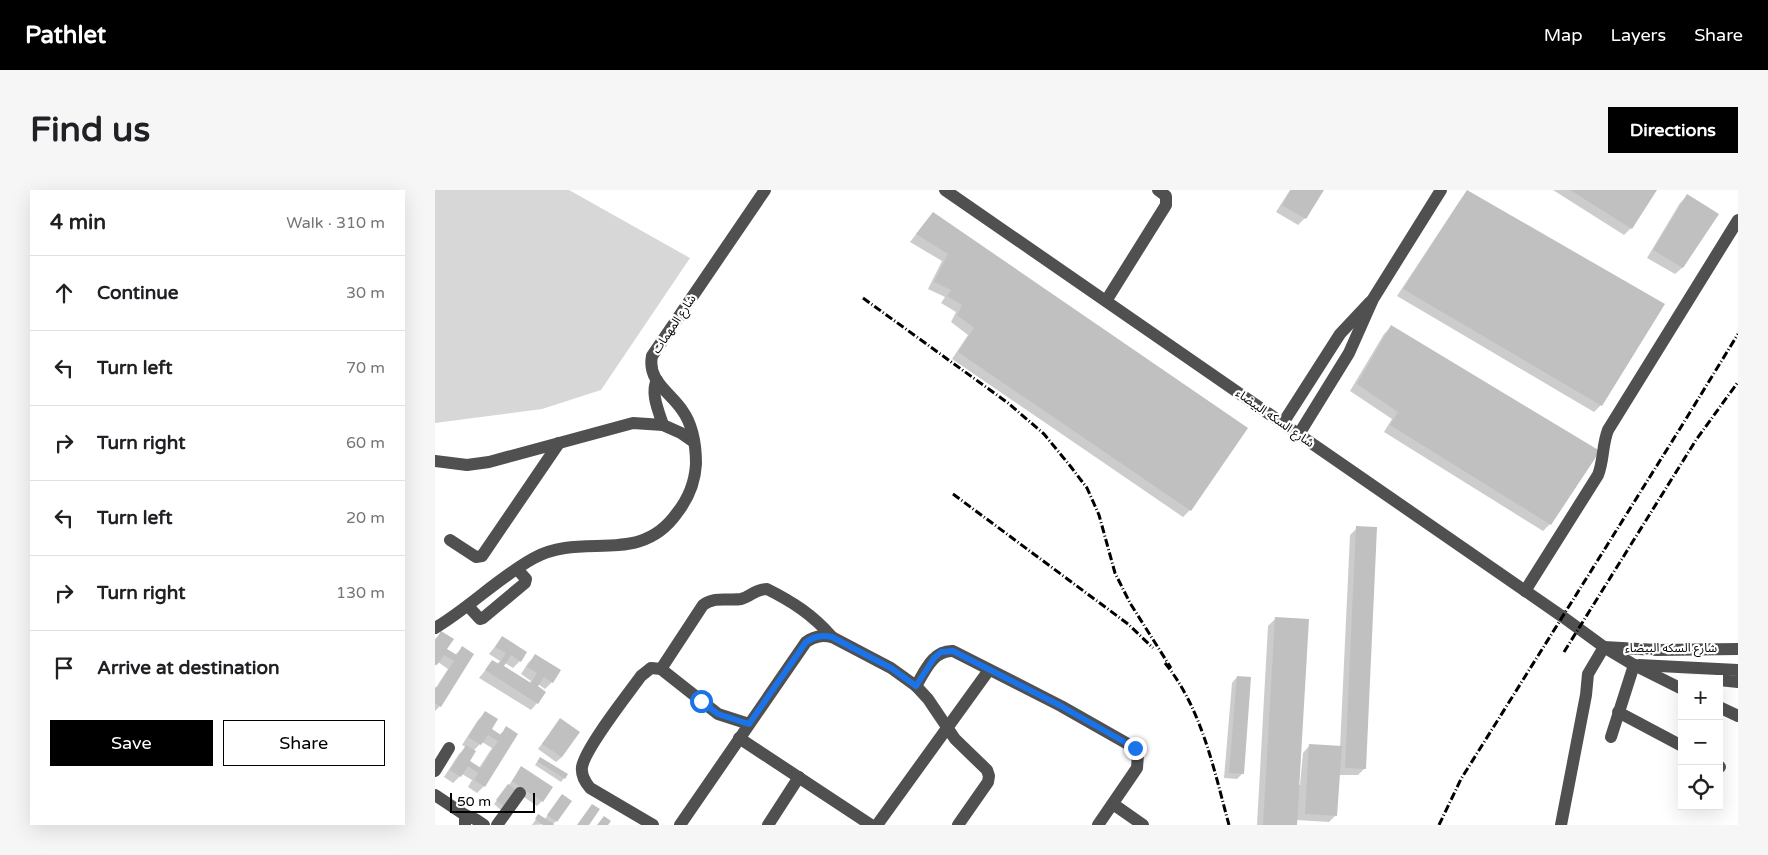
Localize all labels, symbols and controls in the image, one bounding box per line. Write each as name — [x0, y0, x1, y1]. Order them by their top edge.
text: Pathlet — [25, 21, 106, 50]
text: Map — [1544, 24, 1583, 46]
text: Layers — [1611, 24, 1666, 46]
text: Share — [1694, 24, 1743, 46]
button: Directions — [1608, 107, 1738, 153]
text: Find us — [30, 109, 150, 151]
text: 4 min — [50, 210, 106, 235]
text: Walk · 310 m — [286, 213, 385, 233]
icon: ahead — [50, 279, 78, 307]
text: Continue — [97, 282, 179, 304]
text: 30 m — [346, 283, 385, 303]
street label: شارع المهمات — [649, 292, 700, 357]
icon: left — [50, 354, 78, 382]
text: Turn left — [97, 357, 173, 379]
text: 70 m — [346, 358, 385, 378]
street label: شارع السكه البيضاء — [1232, 386, 1317, 452]
icon: right — [50, 429, 78, 457]
text: Turn right — [97, 432, 185, 454]
text: 60 m — [346, 433, 385, 453]
icon: left — [50, 504, 78, 532]
text: Turn left — [97, 507, 173, 529]
text: 20 m — [346, 508, 385, 528]
icon: right — [50, 579, 78, 607]
text: Turn right — [97, 582, 185, 604]
text: 130 m — [336, 583, 385, 603]
street label: شارع السكه البيضاء — [1625, 641, 1717, 657]
icon: arrive — [50, 654, 78, 682]
text: Arrive at destination — [97, 657, 280, 679]
map controls — [1678, 675, 1723, 810]
button: + — [1678, 675, 1723, 720]
route start — [690, 690, 713, 713]
button: Save — [50, 720, 213, 766]
button: Share — [223, 720, 385, 766]
button: − — [1678, 720, 1723, 765]
route end — [1124, 737, 1147, 760]
button: locate — [1678, 765, 1723, 810]
scale bar — [450, 790, 535, 813]
text: 50 m — [457, 793, 491, 810]

